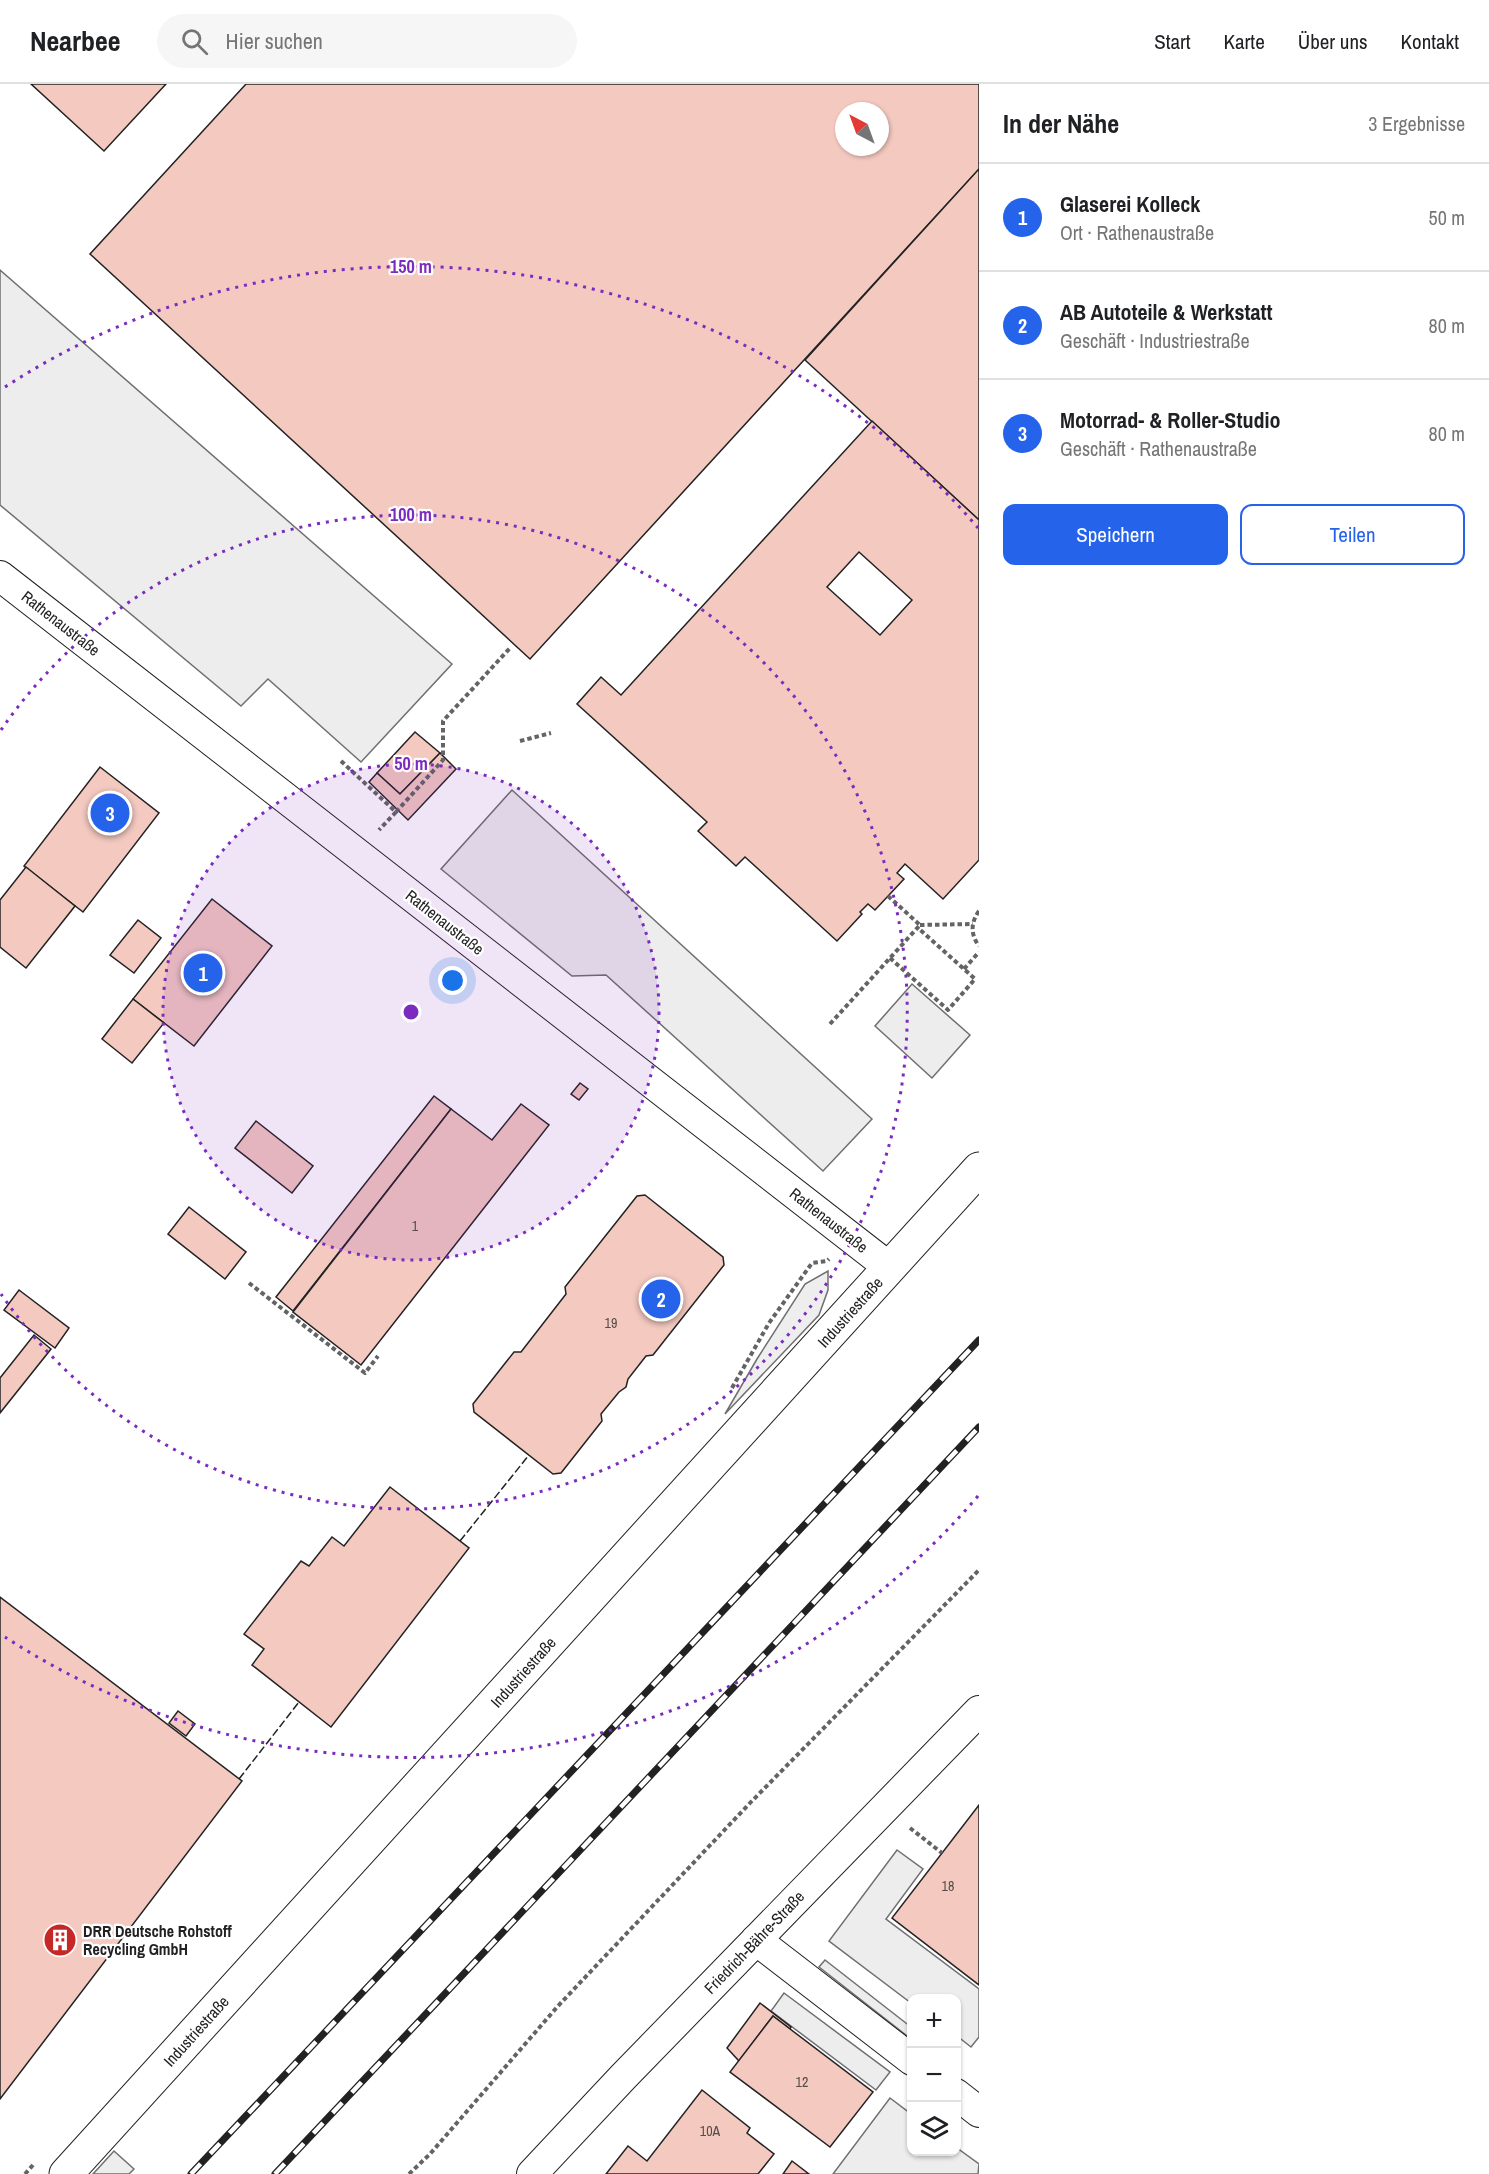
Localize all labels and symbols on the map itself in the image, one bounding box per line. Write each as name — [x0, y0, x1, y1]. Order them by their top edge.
north arrow — [835, 102, 889, 156]
text: 150 m — [390, 254, 432, 279]
text: 100 m — [390, 502, 432, 527]
street label: Rathenaustraße — [17, 585, 105, 661]
text: 50 m — [394, 751, 428, 776]
pin: 3 — [90, 790, 130, 836]
street label: Rathenaustraße — [401, 884, 489, 960]
pin: 1 — [184, 950, 222, 996]
your location — [438, 966, 467, 995]
centre of rings — [401, 1002, 421, 1022]
street label: Rathenaustraße — [785, 1182, 873, 1258]
house number: 1 — [412, 1217, 419, 1235]
street label: Industriestraße — [812, 1272, 888, 1352]
pin: 2 — [642, 1276, 680, 1322]
house number: 19 — [605, 1314, 617, 1332]
street label: Industriestraße — [485, 1632, 561, 1712]
house number: 18 — [942, 1877, 954, 1895]
street label: Friedrich-Bähre-Straße — [699, 1886, 809, 1998]
place label: DRR Deutsche Rohstoff Recycling GmbH — [83, 1920, 232, 1960]
building icon: DRR Deutsche Rohstoff Recycling GmbH — [42, 1922, 78, 1958]
street label: Industriestraße — [158, 1991, 234, 2071]
house number: 12 — [796, 2073, 808, 2091]
house number: 10A — [700, 2122, 721, 2140]

